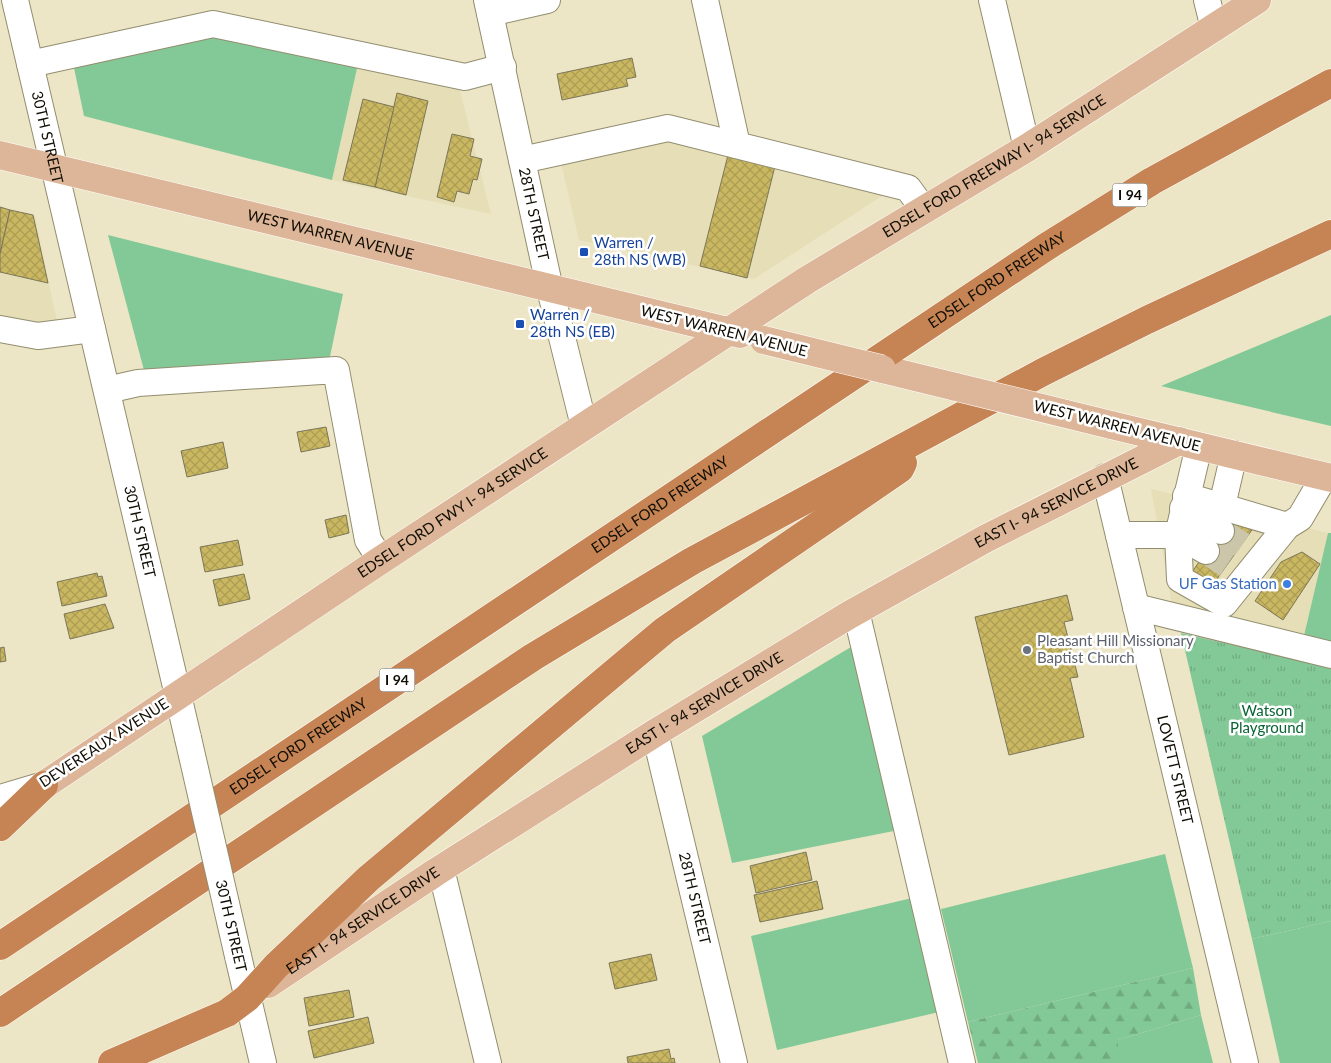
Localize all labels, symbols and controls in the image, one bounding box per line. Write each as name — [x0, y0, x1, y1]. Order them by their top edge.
street label: 30TH STREET — [29, 89, 68, 185]
street label: EDSEL FORD FREEWAY I- 94 SERVICE — [879, 90, 1109, 241]
street label: 28TH STREET — [516, 166, 553, 262]
road number: I 94 — [1112, 184, 1148, 206]
street label: WEST WARREN AVENUE — [245, 205, 416, 263]
street label: EDSEL FORD FREEWAY — [924, 227, 1069, 331]
place label: Warren / 28th NS (WB) — [594, 233, 686, 268]
marker: Warren / 28th NS (WB) — [578, 246, 590, 258]
street label: WEST WARREN AVENUE — [639, 301, 809, 359]
place label: Warren / 28th NS (EB) — [530, 305, 615, 340]
marker: Warren / 28th NS (EB) — [514, 318, 526, 330]
street label: WEST WARREN AVENUE — [1032, 396, 1202, 454]
street label: EDSEL FORD FWY I- 94 SERVICE — [354, 443, 551, 581]
street label: EDSEL FORD FREEWAY — [587, 451, 732, 556]
street label: EAST I- 94 SERVICE DRIVE — [971, 453, 1141, 551]
street label: 30TH STREET — [121, 483, 160, 579]
place label: UF Gas Station — [1179, 574, 1277, 592]
marker: UF Gas Station — [1281, 578, 1293, 590]
place label: Pleasant Hill Missionary Baptist Church — [1037, 631, 1194, 666]
marker: Pleasant Hill Missionary Baptist Church — [1021, 644, 1033, 656]
street label: EAST I- 94 SERVICE DRIVE — [622, 647, 786, 757]
road number: I 94 — [380, 668, 414, 692]
street label: EDSEL FORD FREEWAY — [226, 693, 371, 798]
street label: DEVEREAUX AVENUE — [36, 694, 171, 791]
park label: Watson Playground — [1230, 701, 1304, 736]
street label: LOVETT STREET — [1154, 713, 1198, 826]
street label: 28TH STREET — [676, 850, 715, 946]
street label: EAST I- 94 SERVICE DRIVE — [282, 862, 443, 978]
street label: 30TH STREET — [213, 878, 251, 974]

